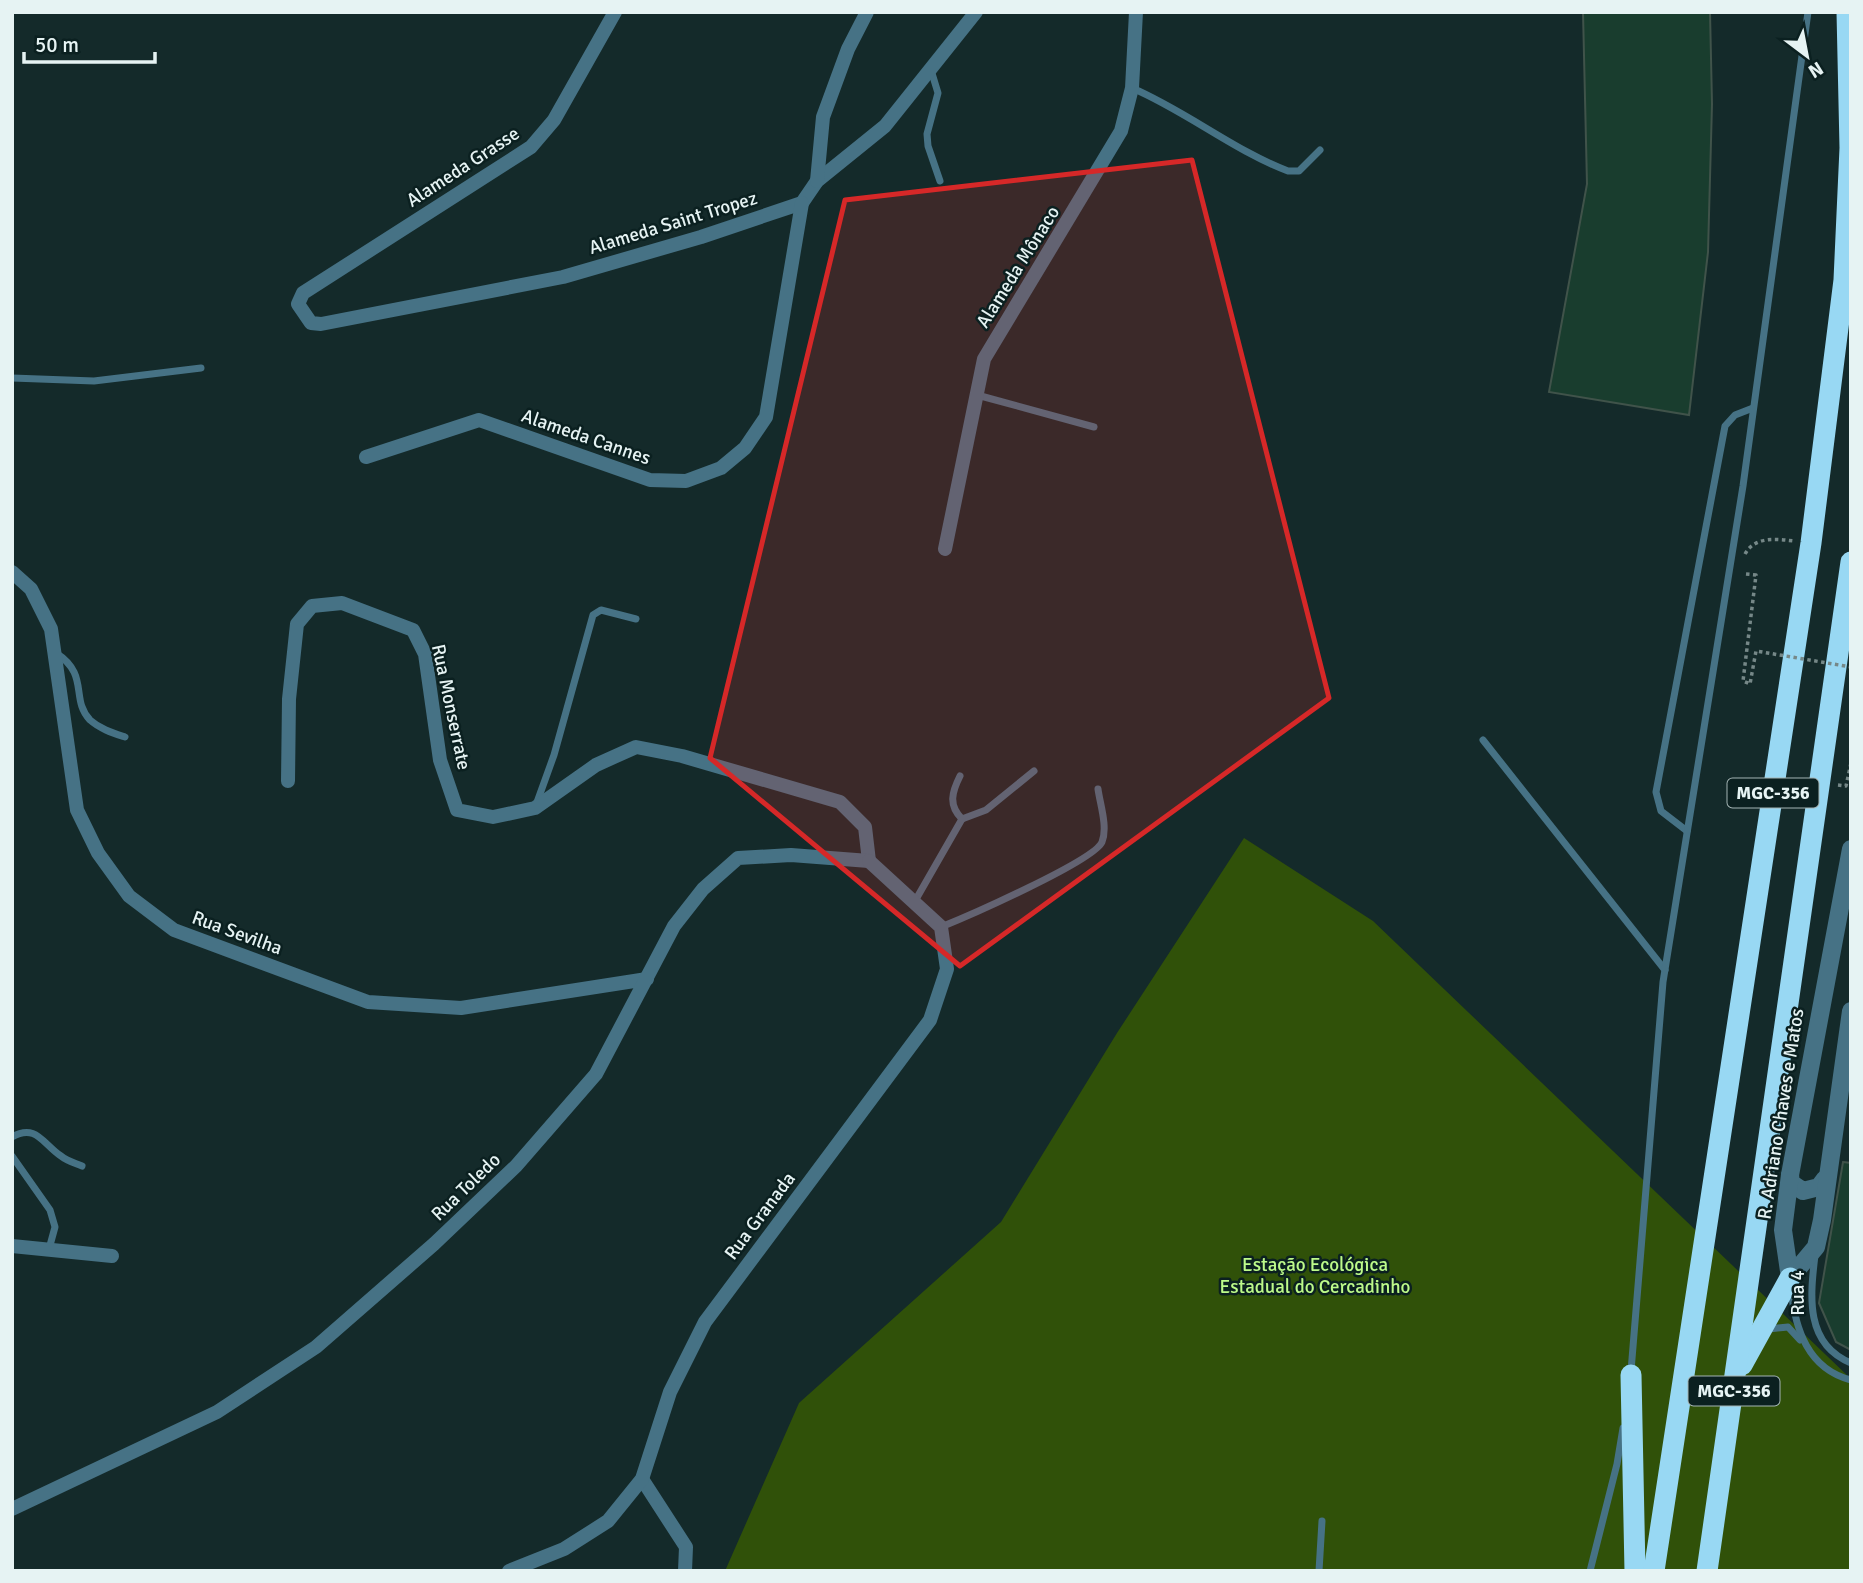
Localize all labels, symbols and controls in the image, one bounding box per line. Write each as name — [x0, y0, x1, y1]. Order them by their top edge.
scale bar — [24, 21, 156, 65]
north arrow — [1772, 21, 1842, 91]
text: 50 m — [35, 32, 79, 58]
text: N — [1804, 56, 1827, 83]
street label: Alameda Grasse — [402, 122, 524, 212]
street label: Alameda Saint Tropez — [586, 186, 760, 260]
street label: Alameda Mônaco — [971, 202, 1065, 332]
street label: Alameda Cannes — [518, 404, 654, 470]
street label: Rua Monserrate — [426, 642, 476, 772]
road number: MGC-356 — [1728, 778, 1818, 808]
street label: Rua Sevilha — [189, 906, 285, 960]
street label: R. Adriano Chaves e Matos — [1752, 1007, 1810, 1221]
street label: Rua Toledo — [426, 1148, 506, 1226]
street label: Rua Granada — [719, 1167, 801, 1265]
park label: Estação Ecológica Estadual do Cercadinho — [1220, 1253, 1411, 1299]
street label: Rua 4 — [1786, 1270, 1810, 1316]
road number: MGC-356 — [1688, 1376, 1780, 1406]

